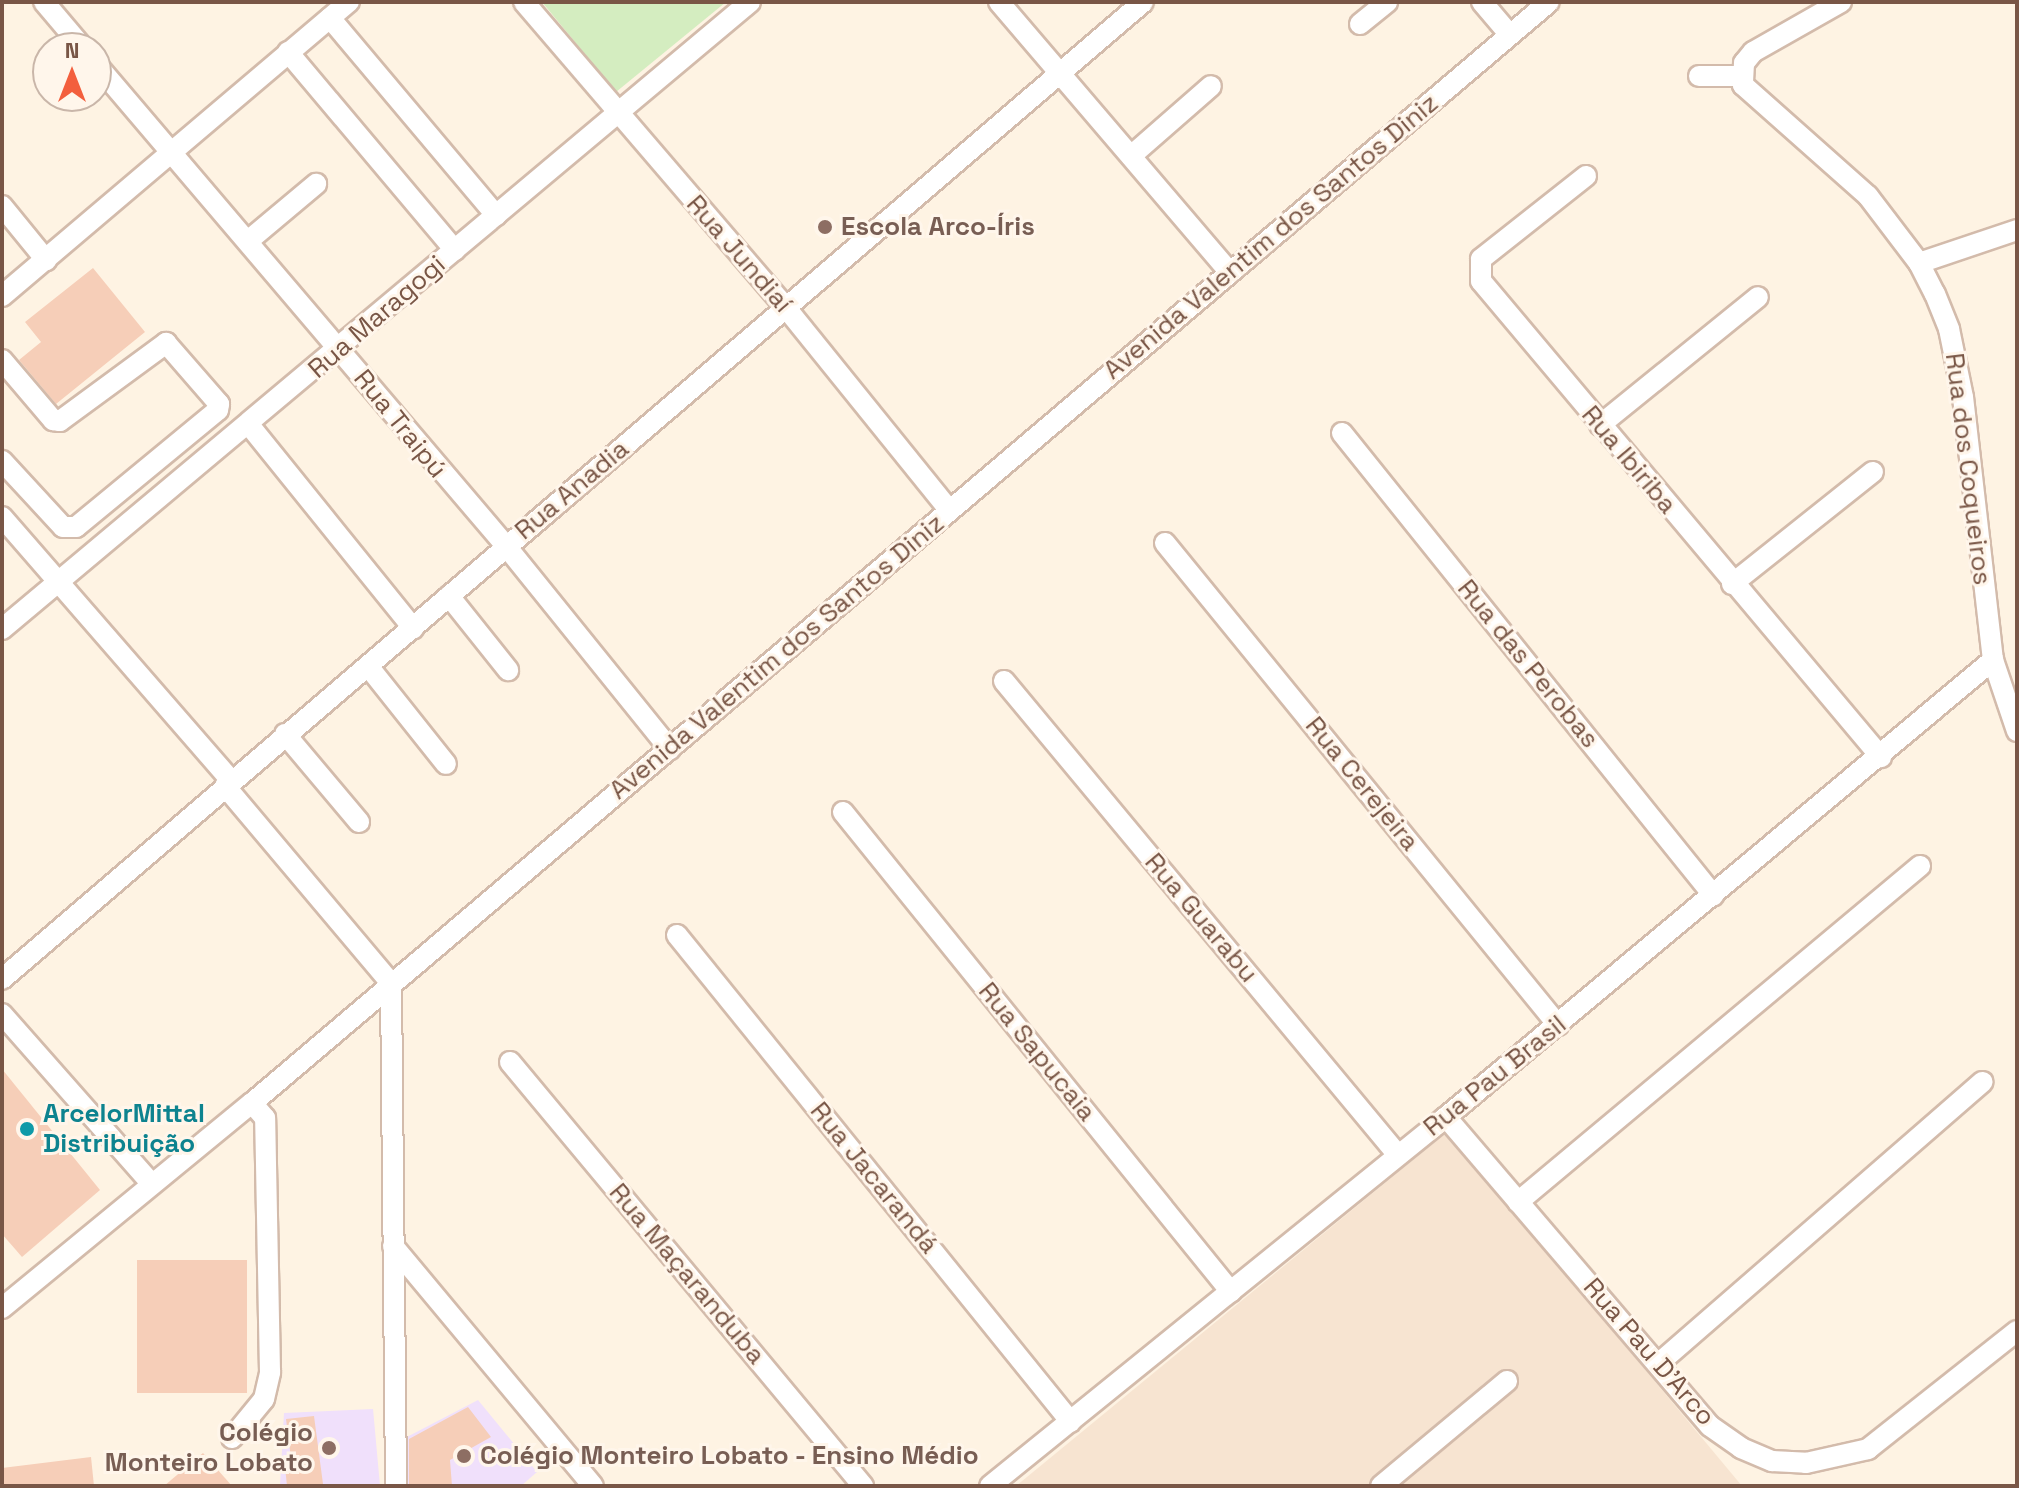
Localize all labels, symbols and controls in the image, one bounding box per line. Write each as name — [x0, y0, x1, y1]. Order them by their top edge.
north arrow — [32, 32, 112, 112]
text: N — [65, 36, 79, 64]
street label: Avenida Valentim dos Santos Diniz — [1097, 88, 1445, 386]
street label: Rua Jundiaí — [680, 189, 798, 319]
place label: Escola Arco-Íris — [841, 211, 1035, 243]
marker: Escola Arco-Íris — [816, 218, 834, 236]
street label: Rua Maragogi — [302, 249, 452, 385]
street label: Rua dos Coqueiros — [1938, 351, 1998, 587]
street label: Rua Traipú — [347, 363, 453, 485]
street label: Rua Ibiriba — [1575, 400, 1683, 520]
street label: Rua Anadia — [509, 433, 635, 547]
street label: Avenida Valentim dos Santos Diniz — [603, 508, 951, 806]
street label: Rua das Perobas — [1451, 574, 1605, 754]
street label: Rua Cerejeira — [1299, 711, 1425, 857]
street label: Rua Guarabu — [1138, 847, 1264, 989]
street label: Rua Sapucaia — [972, 976, 1102, 1128]
street label: Rua Pau Brasil — [1417, 1009, 1573, 1143]
street label: Rua Jacarandá — [803, 1096, 945, 1260]
place label: ArcelorMittal Distribuição — [43, 1098, 205, 1160]
marker: ArcelorMittal Distribuição — [18, 1120, 36, 1138]
street label: Rua Maçaranduba — [602, 1177, 772, 1371]
street label: Rua Pau D'Arco — [1577, 1272, 1721, 1432]
place label: Colégio Monteiro Lobato — [105, 1417, 313, 1478]
marker: Colégio Monteiro Lobato — [320, 1439, 338, 1457]
place label: Colégio Monteiro Lobato - Ensino Médio — [480, 1440, 980, 1472]
marker: Colégio Monteiro Lobato - Ensino Médio — [455, 1447, 473, 1465]

